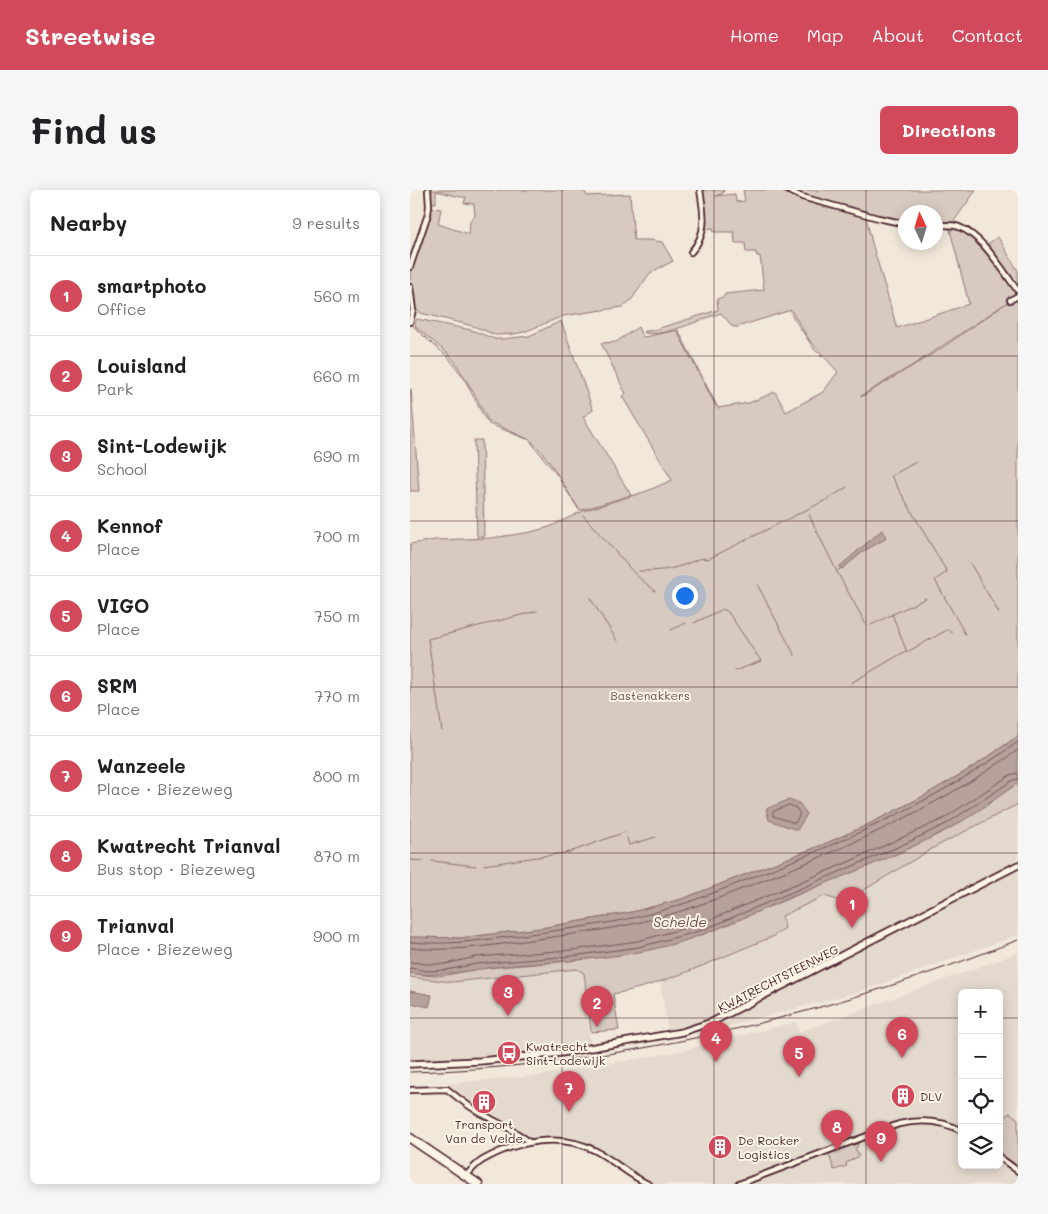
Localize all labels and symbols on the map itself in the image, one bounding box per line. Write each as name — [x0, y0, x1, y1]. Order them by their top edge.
north arrow — [898, 205, 943, 250]
your location — [672, 583, 698, 609]
park label: Bastenakkers — [610, 687, 690, 703]
pin: 1 — [836, 887, 868, 928]
water label: Schelde — [653, 912, 707, 931]
street label: KWATRECHTSTEENWEG — [715, 941, 841, 1015]
pin: 3 — [492, 975, 524, 1016]
pin: 2 — [581, 986, 613, 1027]
pin: 6 — [886, 1017, 918, 1058]
pin: 4 — [700, 1021, 732, 1062]
pin: 5 — [783, 1036, 815, 1077]
place label: Kwatrecht Sint-Lodewijk — [526, 1038, 605, 1068]
bus stop icon: Kwatrecht Sint-Lodewijk — [496, 1040, 522, 1066]
pin: 7 — [553, 1071, 585, 1112]
building icon: DLV — [890, 1083, 916, 1109]
place label: DLV — [920, 1088, 943, 1104]
building icon: Transport Van de Velde — [471, 1089, 497, 1115]
pin: 8 — [821, 1110, 853, 1151]
place label: Transport Van de Velde — [445, 1116, 523, 1146]
pin: 9 — [865, 1121, 897, 1162]
place label: De Rocker Logistics — [738, 1132, 799, 1162]
building icon: De Rocker Logistics — [707, 1134, 733, 1160]

